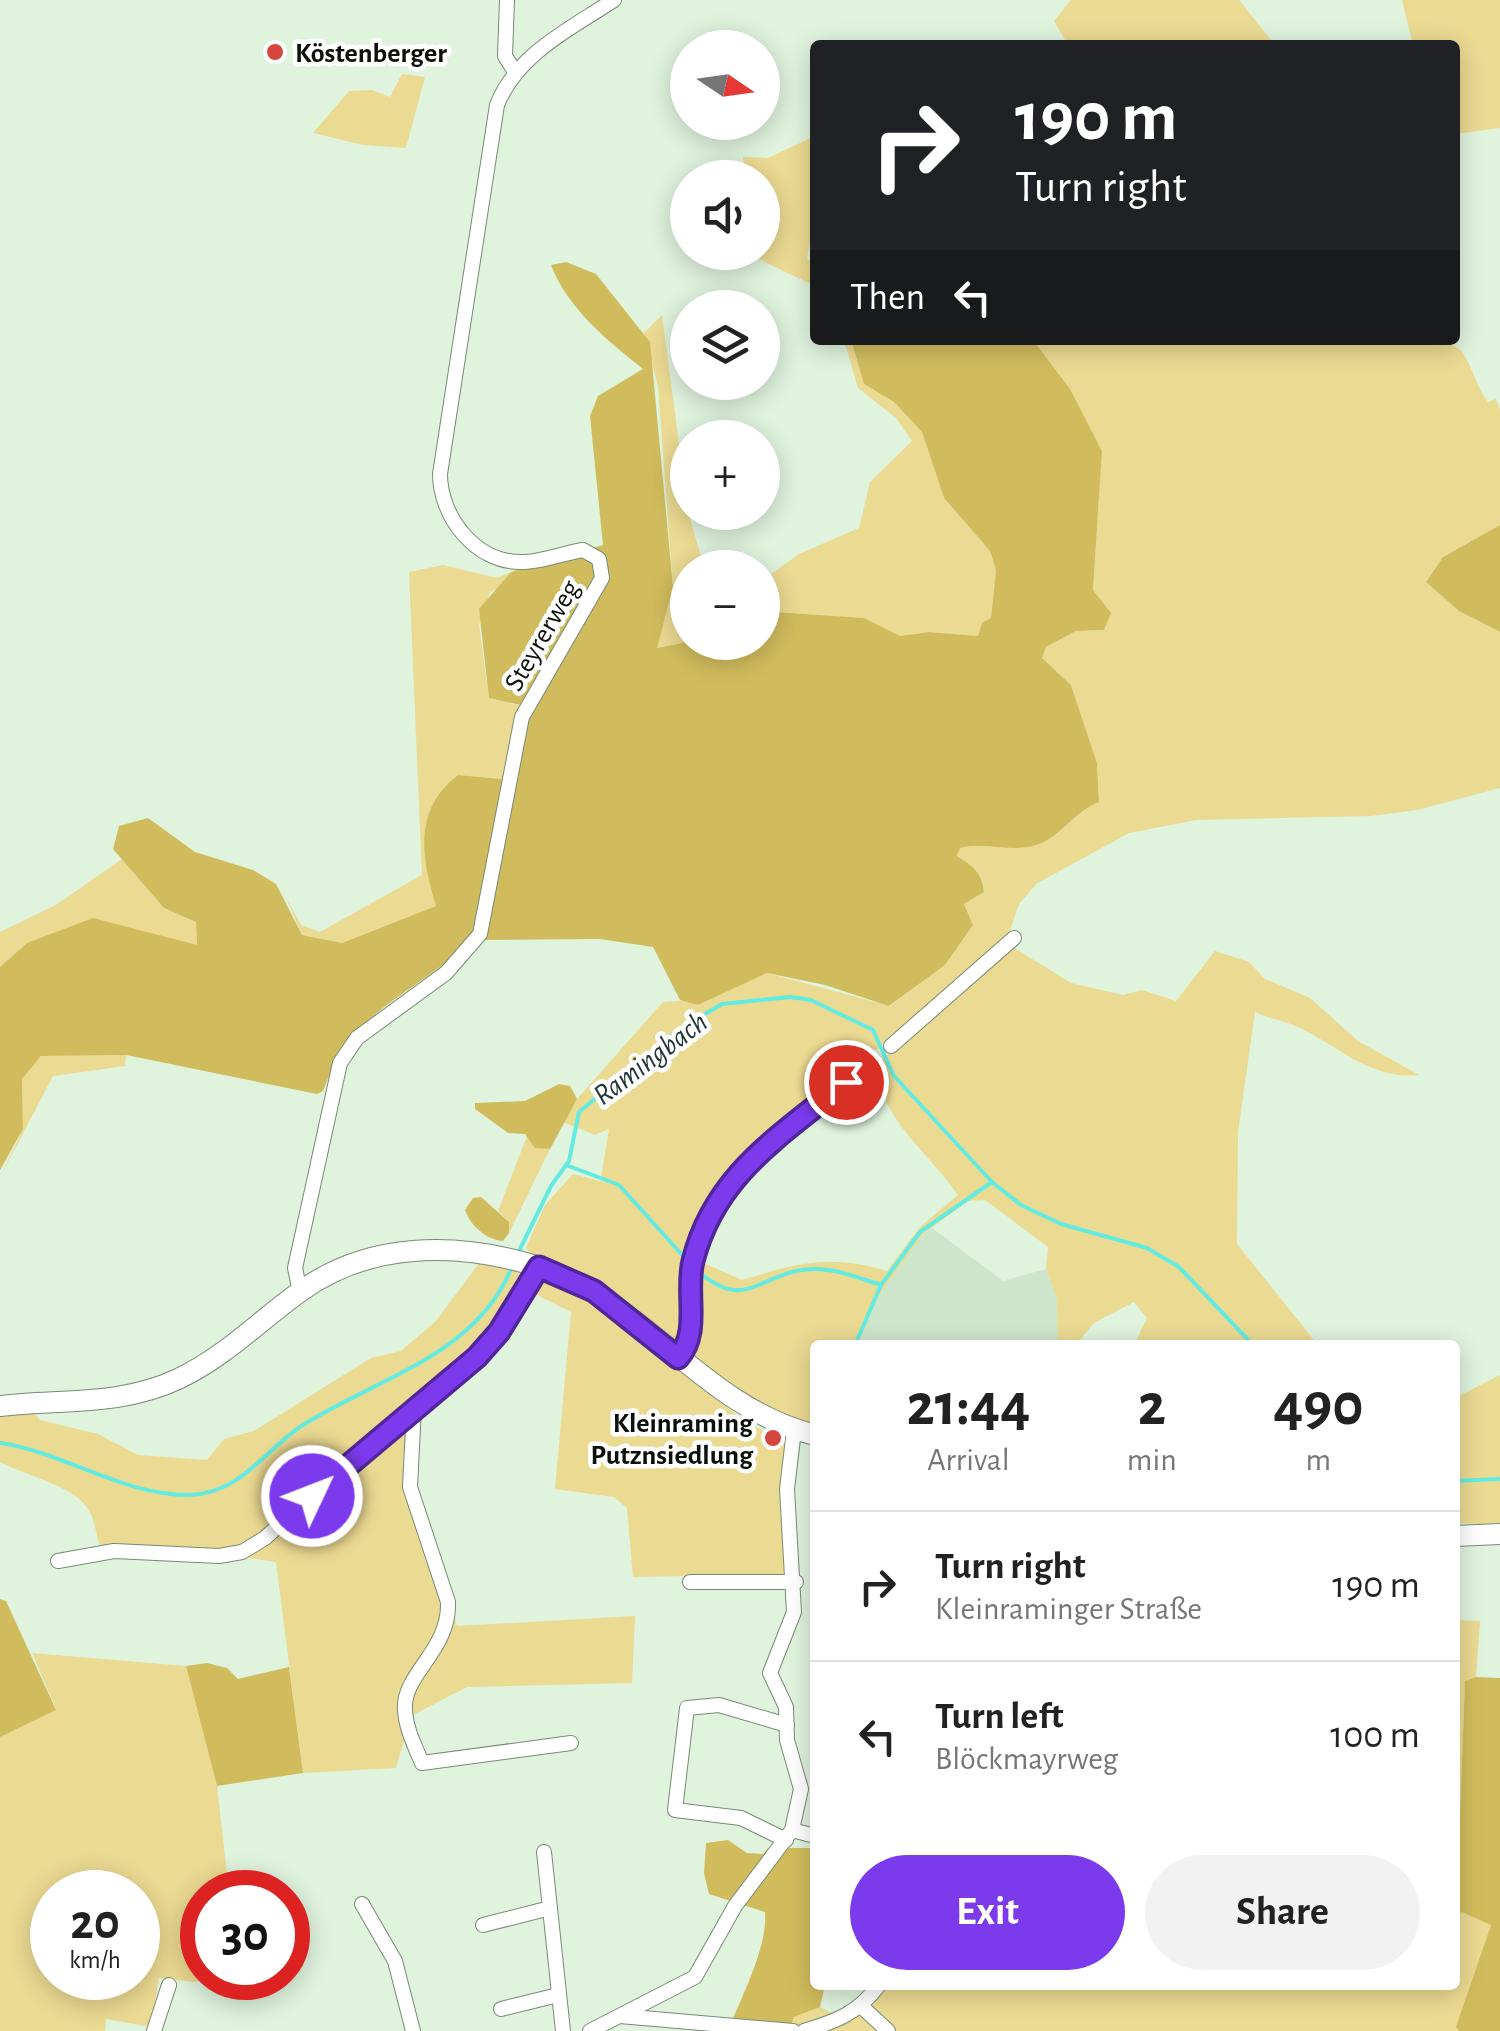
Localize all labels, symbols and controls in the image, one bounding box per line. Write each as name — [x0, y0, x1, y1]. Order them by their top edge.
north arrow — [670, 30, 780, 140]
map controls — [670, 30, 780, 660]
place label: Köstenberger — [295, 40, 447, 68]
marker: Köstenberger — [264, 41, 286, 63]
icon: right — [850, 80, 980, 210]
text: 190 m — [1015, 83, 1178, 153]
button: sound — [670, 160, 780, 270]
text: Turn right — [1015, 165, 1187, 210]
icon: left — [945, 270, 1000, 325]
text: Then — [850, 279, 925, 317]
button: layers — [670, 290, 780, 400]
button: + — [670, 420, 780, 530]
button: − — [670, 550, 780, 660]
street label: Steyrerweg — [500, 576, 586, 696]
water label: Ramingbach — [588, 1007, 713, 1111]
pin — [804, 1040, 889, 1125]
icon: arrive — [819, 1055, 874, 1110]
text: 21:44 — [906, 1376, 1030, 1436]
text: 2 — [1138, 1376, 1166, 1436]
text: 490 — [1273, 1376, 1364, 1436]
place label: Kleinraming Putznsiedlung — [590, 1410, 754, 1470]
marker: Kleinraming Putznsiedlung — [762, 1427, 784, 1449]
position arrow — [260, 1444, 364, 1548]
text: Arrival — [927, 1444, 1010, 1476]
text: min — [1127, 1444, 1177, 1476]
text: m — [1306, 1444, 1331, 1476]
text: Turn right — [935, 1548, 1085, 1586]
icon: right — [850, 1559, 905, 1614]
text: 190 m — [1332, 1567, 1420, 1605]
text: Kleinraminger Straße — [935, 1593, 1202, 1625]
text: Turn left — [935, 1698, 1063, 1736]
icon: left — [850, 1709, 905, 1764]
text: 100 m — [1330, 1717, 1420, 1755]
text: Blöckmayrweg — [935, 1743, 1118, 1775]
button: Exit — [850, 1855, 1125, 1970]
button: Share — [1145, 1855, 1420, 1970]
speed limit sign: 30 — [180, 1870, 310, 2000]
text: 20 — [70, 1898, 120, 1948]
text: km/h — [69, 1948, 121, 1973]

